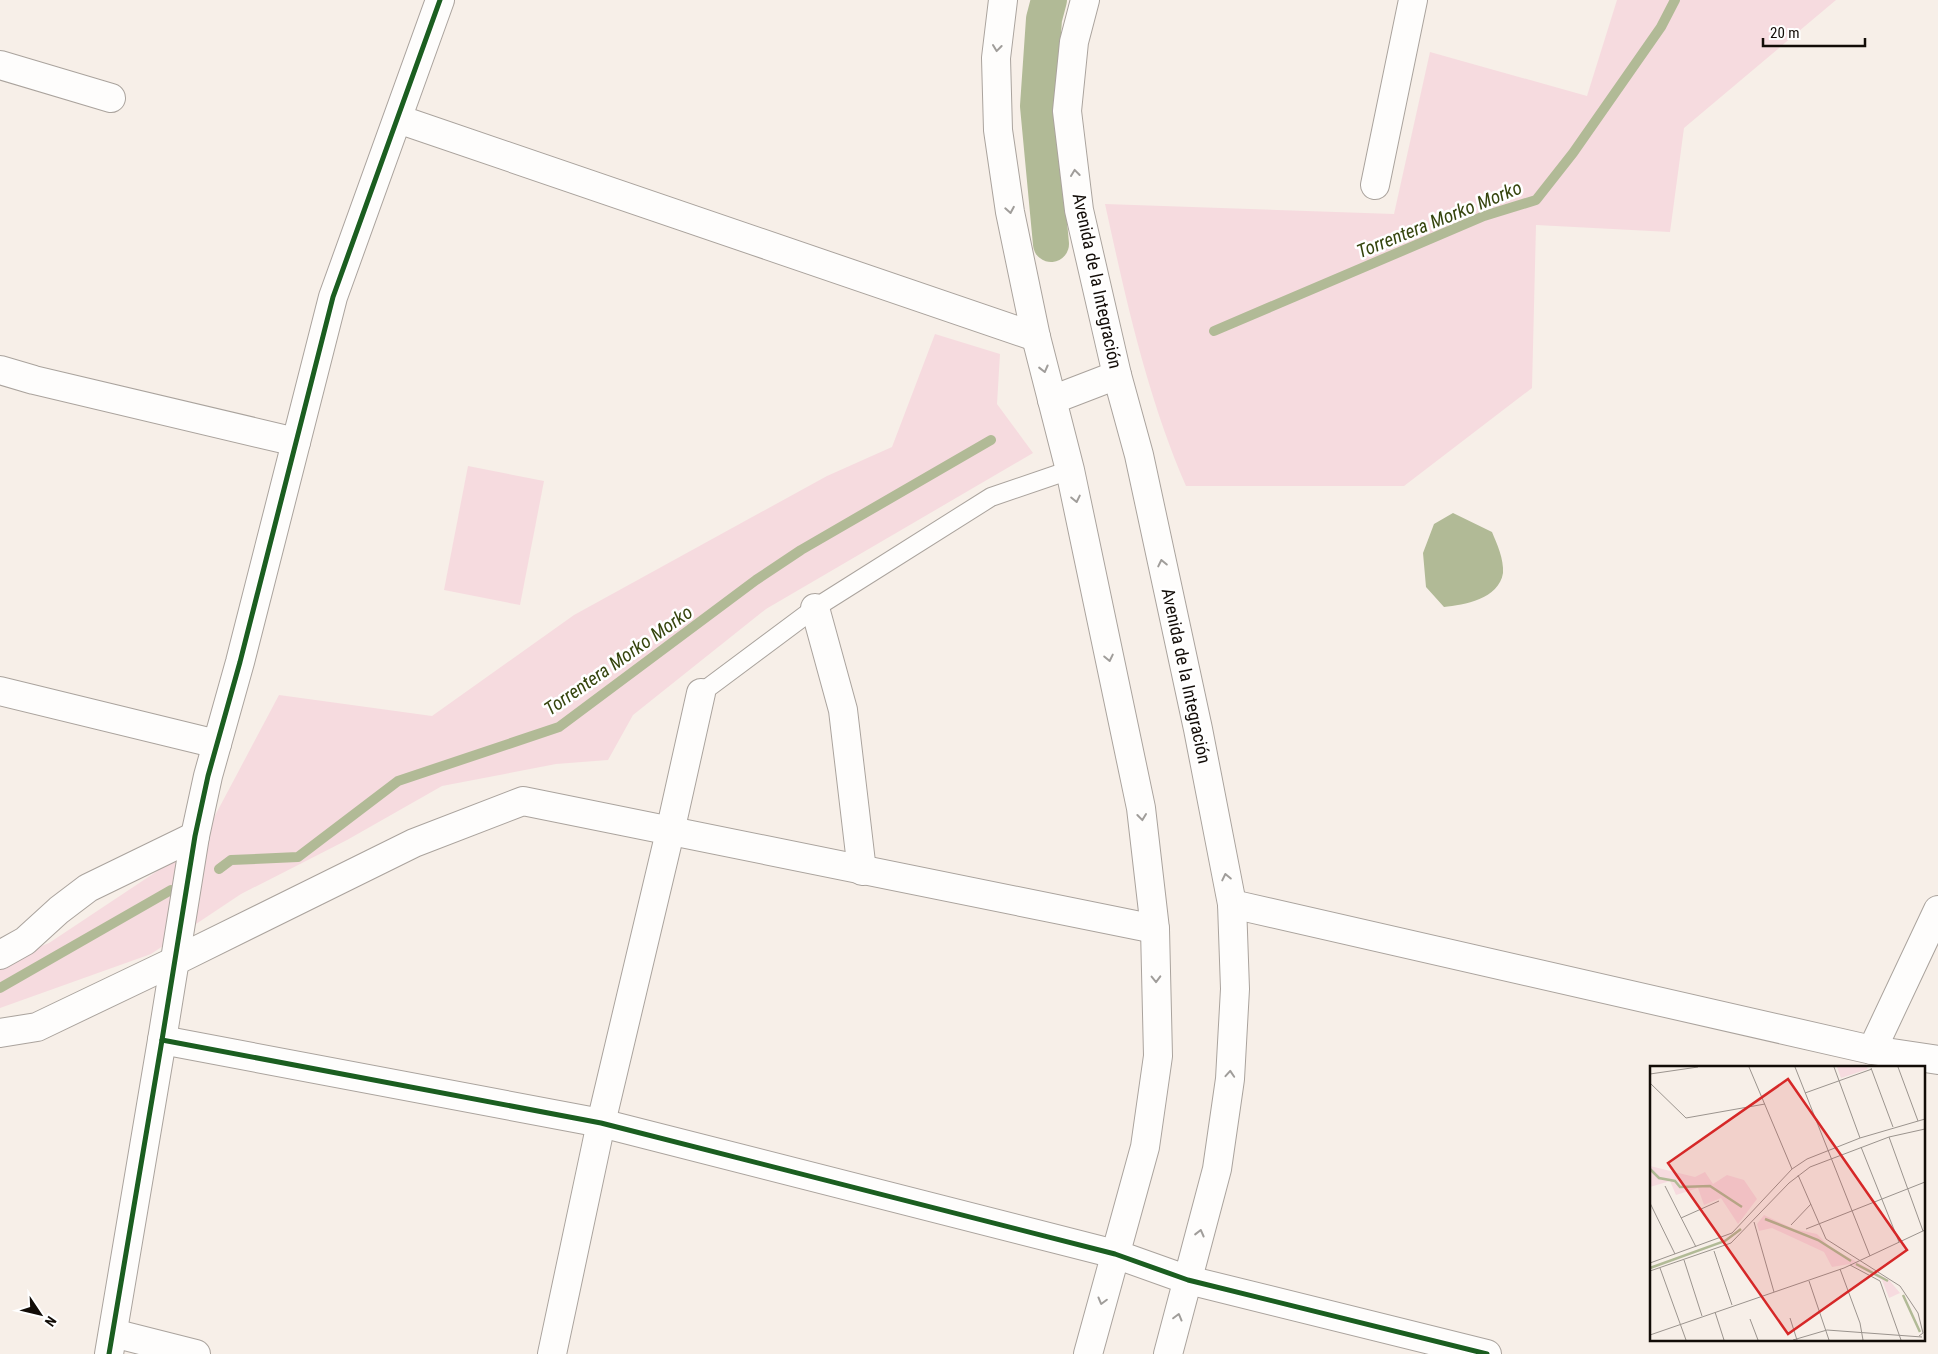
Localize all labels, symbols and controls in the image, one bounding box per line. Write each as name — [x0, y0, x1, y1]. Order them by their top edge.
scale bar — [1763, 15, 1866, 47]
text: 20 m — [1770, 24, 1800, 42]
one-way arrow — [992, 45, 1003, 53]
one-way arrow — [1070, 169, 1081, 177]
water label: Torrentera Morko Morko — [1353, 176, 1525, 263]
street label: Avenida de la Integración — [1069, 191, 1126, 370]
one-way arrow — [1004, 205, 1014, 214]
one-way arrow — [1038, 364, 1049, 373]
one-way arrow — [1070, 494, 1081, 503]
one-way arrow — [1157, 559, 1168, 568]
street label: Avenida de la Integración — [1158, 586, 1215, 765]
water label: Torrentera Morko Morko — [540, 601, 697, 720]
one-way arrow — [1104, 653, 1114, 662]
one-way arrow — [1136, 813, 1147, 821]
one-way arrow — [1221, 872, 1232, 881]
one-way arrow — [1151, 975, 1161, 983]
inset map — [1650, 1066, 1926, 1342]
one-way arrow — [1225, 1069, 1236, 1077]
one-way arrow — [1194, 1229, 1205, 1238]
north arrow — [15, 1289, 65, 1339]
one-way arrow — [1097, 1296, 1108, 1305]
text: N — [42, 1313, 60, 1330]
one-way arrow — [1173, 1314, 1183, 1322]

